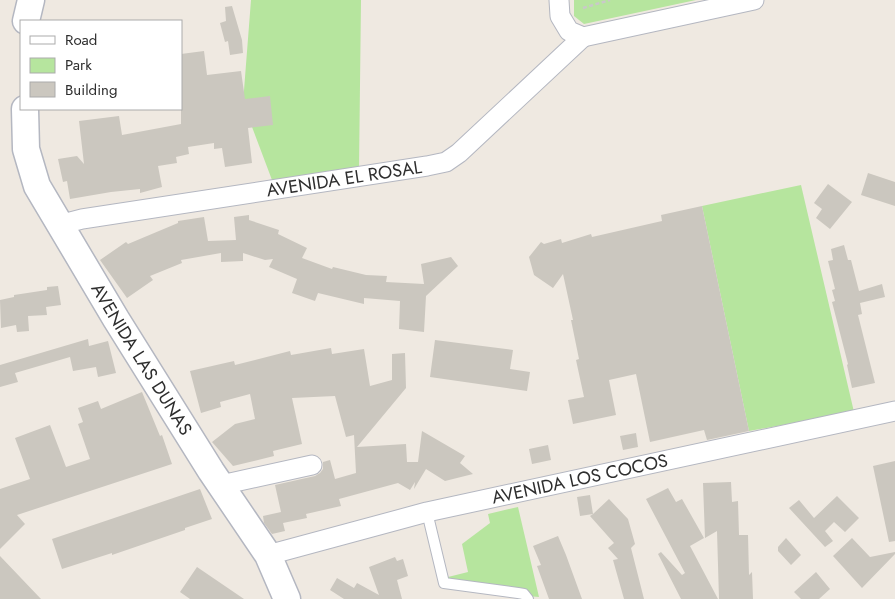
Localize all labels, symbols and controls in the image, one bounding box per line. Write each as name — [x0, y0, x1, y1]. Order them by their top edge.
legend — [20, 20, 182, 110]
text: Road — [65, 29, 97, 51]
text: Park — [65, 54, 92, 76]
text: Building — [65, 79, 117, 101]
street label: AVENIDA EL ROSAL — [265, 154, 424, 203]
street label: AVENIDA LAS DUNAS — [85, 278, 199, 440]
street label: AVENIDA LOS COCOS — [489, 447, 670, 511]

